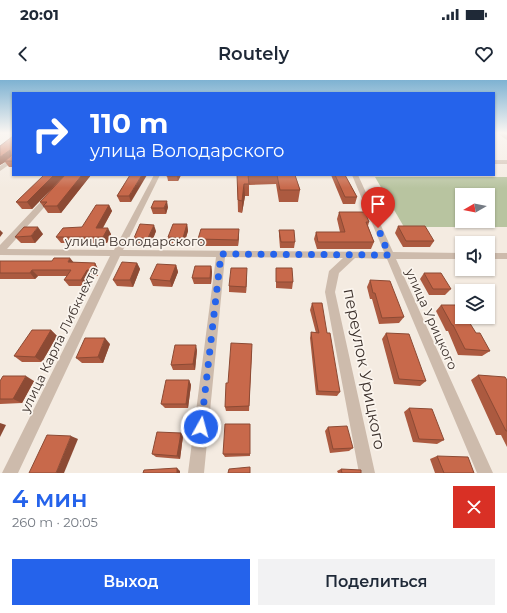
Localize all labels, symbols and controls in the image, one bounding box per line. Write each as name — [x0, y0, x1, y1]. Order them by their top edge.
text: 20:01 — [20, 5, 59, 24]
icon: back — [12, 43, 34, 65]
text: Routely — [218, 43, 289, 65]
icon: heart — [473, 43, 495, 65]
text: 110 m — [90, 106, 168, 140]
icon: right — [24, 108, 76, 160]
text: улица Володарского — [90, 140, 284, 162]
pin — [361, 187, 395, 228]
north arrow — [455, 188, 495, 228]
map controls — [455, 188, 495, 324]
icon: arrive — [367, 193, 389, 215]
street label: улица Володарского — [64, 233, 205, 249]
button: sound — [455, 236, 495, 276]
street label: улица Карла Либкнехта — [16, 263, 101, 416]
street label: улица Урицкого — [402, 265, 461, 372]
button: layers — [455, 284, 495, 324]
street label: переулок Урицкого — [340, 287, 389, 451]
position arrow — [180, 406, 222, 448]
text: 4 мин — [12, 484, 88, 513]
button: close — [453, 486, 495, 528]
text: 260 m · 20:05 — [12, 514, 98, 530]
button: Выход — [12, 559, 250, 605]
button: Поделиться — [258, 559, 495, 605]

